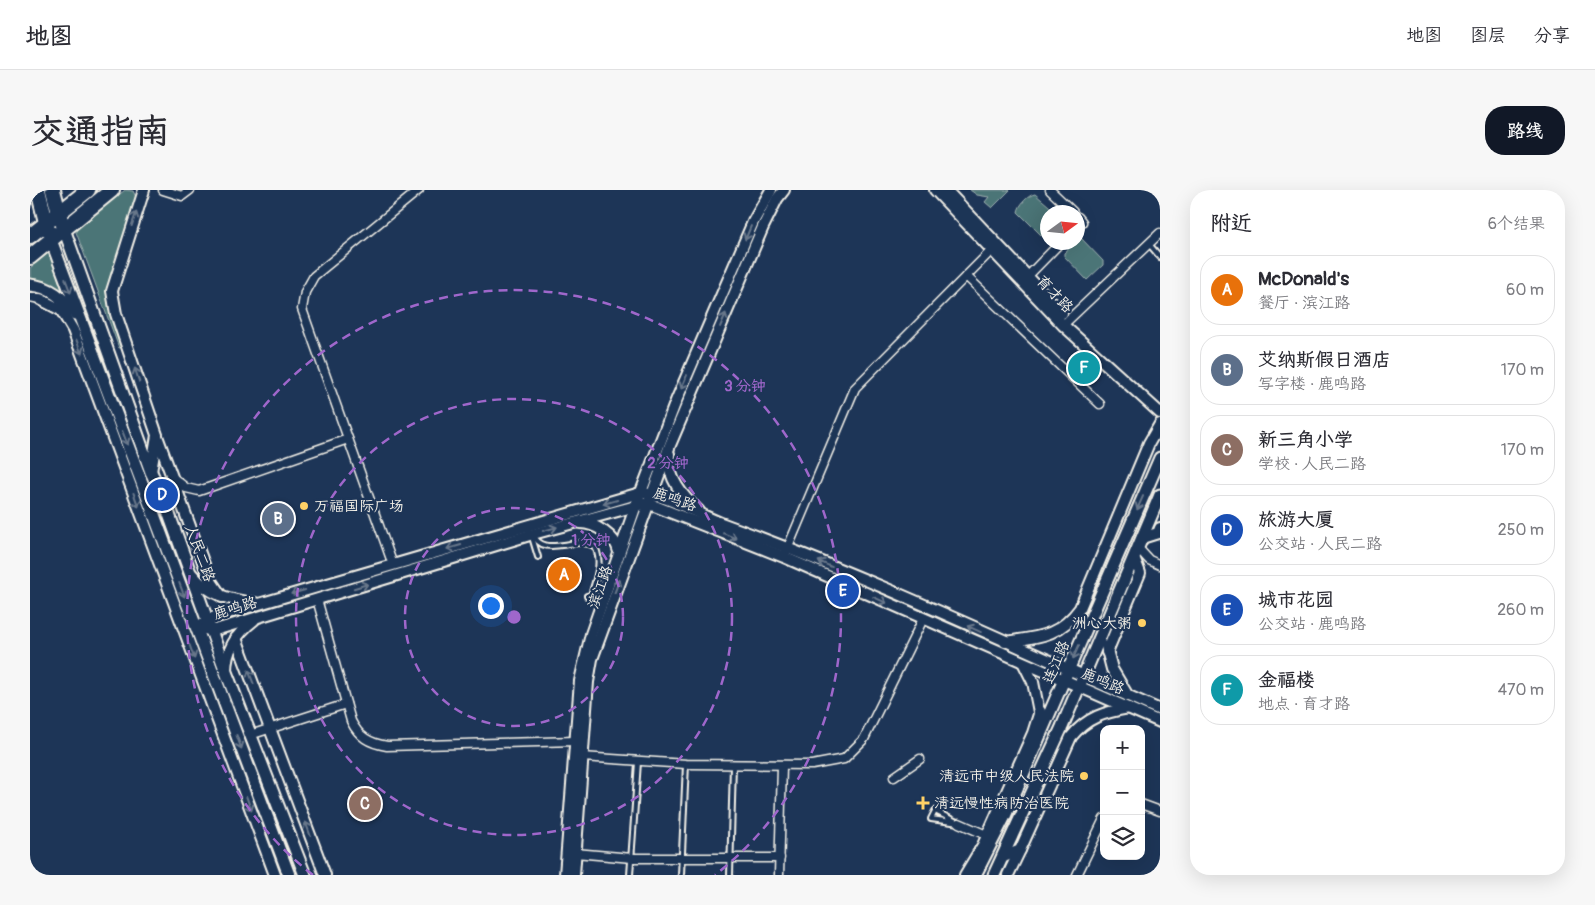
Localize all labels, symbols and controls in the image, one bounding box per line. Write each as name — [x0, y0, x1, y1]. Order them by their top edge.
text: 地图 — [25, 22, 73, 51]
text: 地图 — [1406, 24, 1442, 47]
text: 图层 — [1470, 24, 1506, 47]
text: 分享 — [1534, 24, 1570, 47]
button: 路线 — [1485, 106, 1565, 155]
text: 交通指南 — [30, 110, 170, 154]
north arrow — [1040, 205, 1085, 250]
text: 附近 — [1210, 210, 1252, 237]
one-way arrow — [130, 212, 139, 227]
text: 6个结果 — [1488, 214, 1545, 234]
one-way arrow — [743, 225, 753, 240]
text: McDonald's — [1258, 267, 1349, 291]
street label: 育才路 — [1032, 272, 1077, 317]
one-way arrow — [64, 277, 73, 293]
text: A — [1222, 280, 1232, 300]
text: 60 m — [1506, 280, 1544, 300]
text: 餐厅 · 滨江路 — [1258, 293, 1350, 313]
one-way arrow — [718, 313, 728, 328]
one-way arrow — [75, 339, 84, 355]
text: 艾纳斯假日酒店 — [1258, 348, 1391, 372]
pin: F — [1068, 349, 1100, 387]
text: B — [1222, 360, 1232, 380]
text: 170 m — [1501, 360, 1544, 380]
one-way arrow — [131, 367, 141, 383]
one-way arrow — [678, 374, 688, 389]
text: 写字楼 · 鹿鸣路 — [1258, 374, 1366, 394]
text: 3 分钟 — [724, 377, 766, 396]
text: 新三角小学 — [1258, 428, 1353, 452]
one-way arrow — [121, 429, 130, 445]
text: C — [1222, 440, 1232, 460]
text: 170 m — [1501, 440, 1544, 460]
text: 2 分钟 — [647, 454, 689, 473]
text: 学校 · 人民二路 — [1258, 454, 1366, 474]
pin: D — [146, 476, 178, 514]
street label: 鹿鸣路 — [650, 483, 699, 516]
one-way arrow — [132, 492, 141, 507]
one-way arrow — [1135, 495, 1145, 510]
place label: 万福国际广场 — [314, 497, 404, 516]
one-way arrow — [603, 497, 619, 507]
pin: B — [262, 500, 294, 538]
marker: 万福国际广场 — [298, 500, 310, 512]
text: 旅游大厦 — [1258, 508, 1334, 532]
text: D — [1222, 520, 1232, 540]
text: 250 m — [1498, 520, 1544, 540]
street label: 人民二路 — [180, 522, 219, 585]
one-way arrow — [542, 524, 558, 533]
text: 1 分钟 — [571, 531, 611, 550]
one-way arrow — [722, 532, 737, 541]
text: 公交站 · 人民二路 — [1258, 534, 1382, 554]
one-way arrow — [447, 543, 463, 552]
pin: A — [548, 556, 580, 594]
one-way arrow — [818, 558, 833, 568]
street label: 滨江路 — [584, 563, 617, 612]
pin: E — [827, 572, 859, 610]
one-way arrow — [613, 579, 622, 595]
one-way arrow — [353, 580, 369, 590]
one-way arrow — [179, 582, 188, 597]
one-way arrow — [291, 588, 307, 598]
text: 城市花园 — [1258, 588, 1334, 612]
street label: 鹿鸣路 — [211, 593, 259, 624]
your location — [478, 593, 504, 619]
one-way arrow — [872, 595, 887, 605]
text: E — [1223, 600, 1231, 620]
text: 260 m — [1497, 600, 1544, 620]
centre of rings — [505, 608, 523, 626]
place label: 洲心大粥 — [1072, 614, 1132, 633]
text: 公交站 · 鹿鸣路 — [1258, 614, 1366, 634]
marker: 洲心大粥 — [1136, 617, 1148, 629]
one-way arrow — [967, 623, 982, 633]
street label: 连江路 — [1039, 638, 1074, 687]
one-way arrow — [188, 644, 197, 659]
one-way arrow — [1071, 644, 1081, 659]
street label: 鹿鸣路 — [1078, 664, 1127, 699]
text: 金福楼 — [1258, 668, 1315, 692]
one-way arrow — [246, 670, 255, 685]
text: F — [1222, 680, 1232, 700]
text: 470 m — [1498, 680, 1544, 700]
text: 地点 · 育才路 — [1258, 694, 1350, 714]
map controls — [1100, 725, 1145, 860]
button: + — [1100, 725, 1145, 770]
one-way arrow — [235, 734, 244, 749]
place label: 清远市中级人民法院 — [939, 767, 1074, 786]
marker: 清远市中级人民法院 — [1078, 770, 1090, 782]
button: − — [1100, 770, 1145, 815]
pin: C — [349, 785, 381, 823]
place label: 清远慢性病防治医院 — [934, 794, 1069, 813]
one-way arrow — [245, 796, 254, 812]
marker: 清远慢性病防治医院 — [916, 796, 930, 810]
button: layers — [1100, 815, 1145, 860]
one-way arrow — [303, 822, 312, 838]

